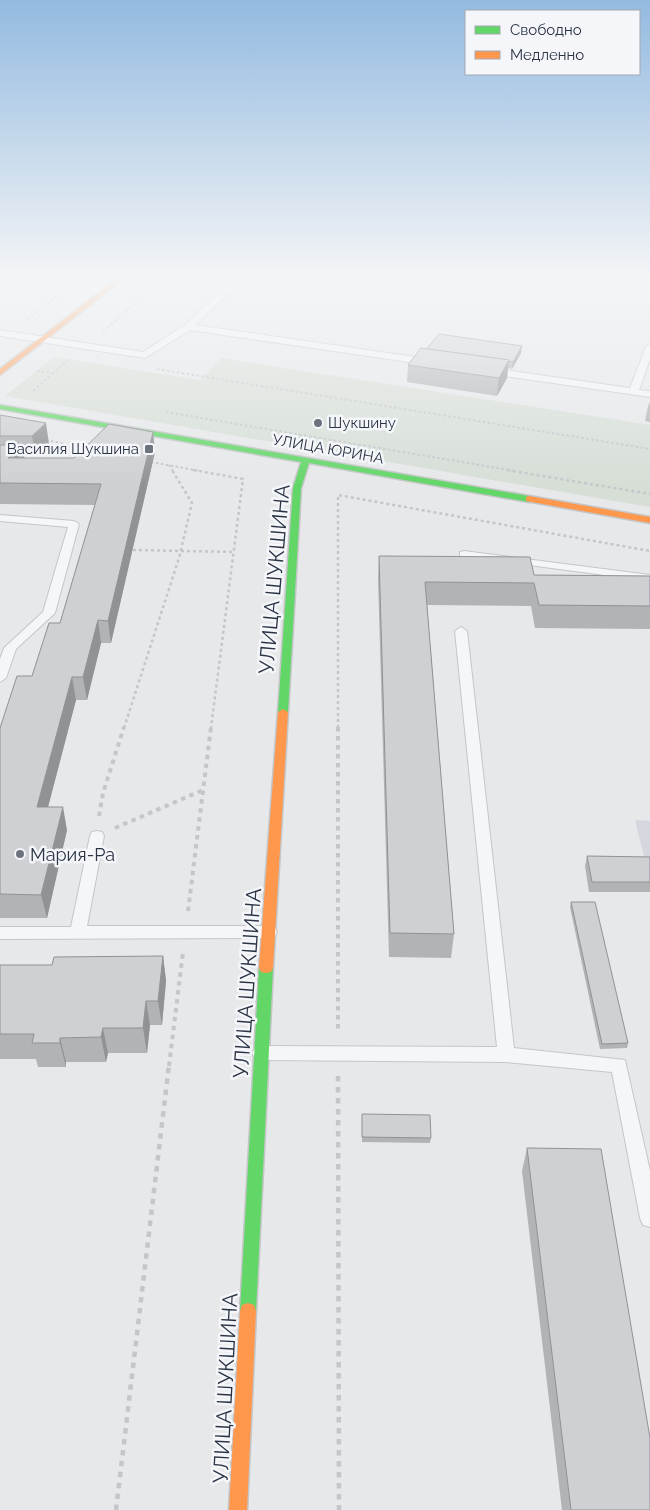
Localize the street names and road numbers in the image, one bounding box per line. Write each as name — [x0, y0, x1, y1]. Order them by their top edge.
street label: УЛИЦА ЮРИНА — [271, 430, 385, 468]
street label: УЛИЦА ШУКШИНА — [253, 483, 295, 675]
street label: УЛИЦА ШУКШИНА — [228, 887, 266, 1079]
street label: УЛИЦА ШУКШИНА — [208, 1292, 242, 1484]

